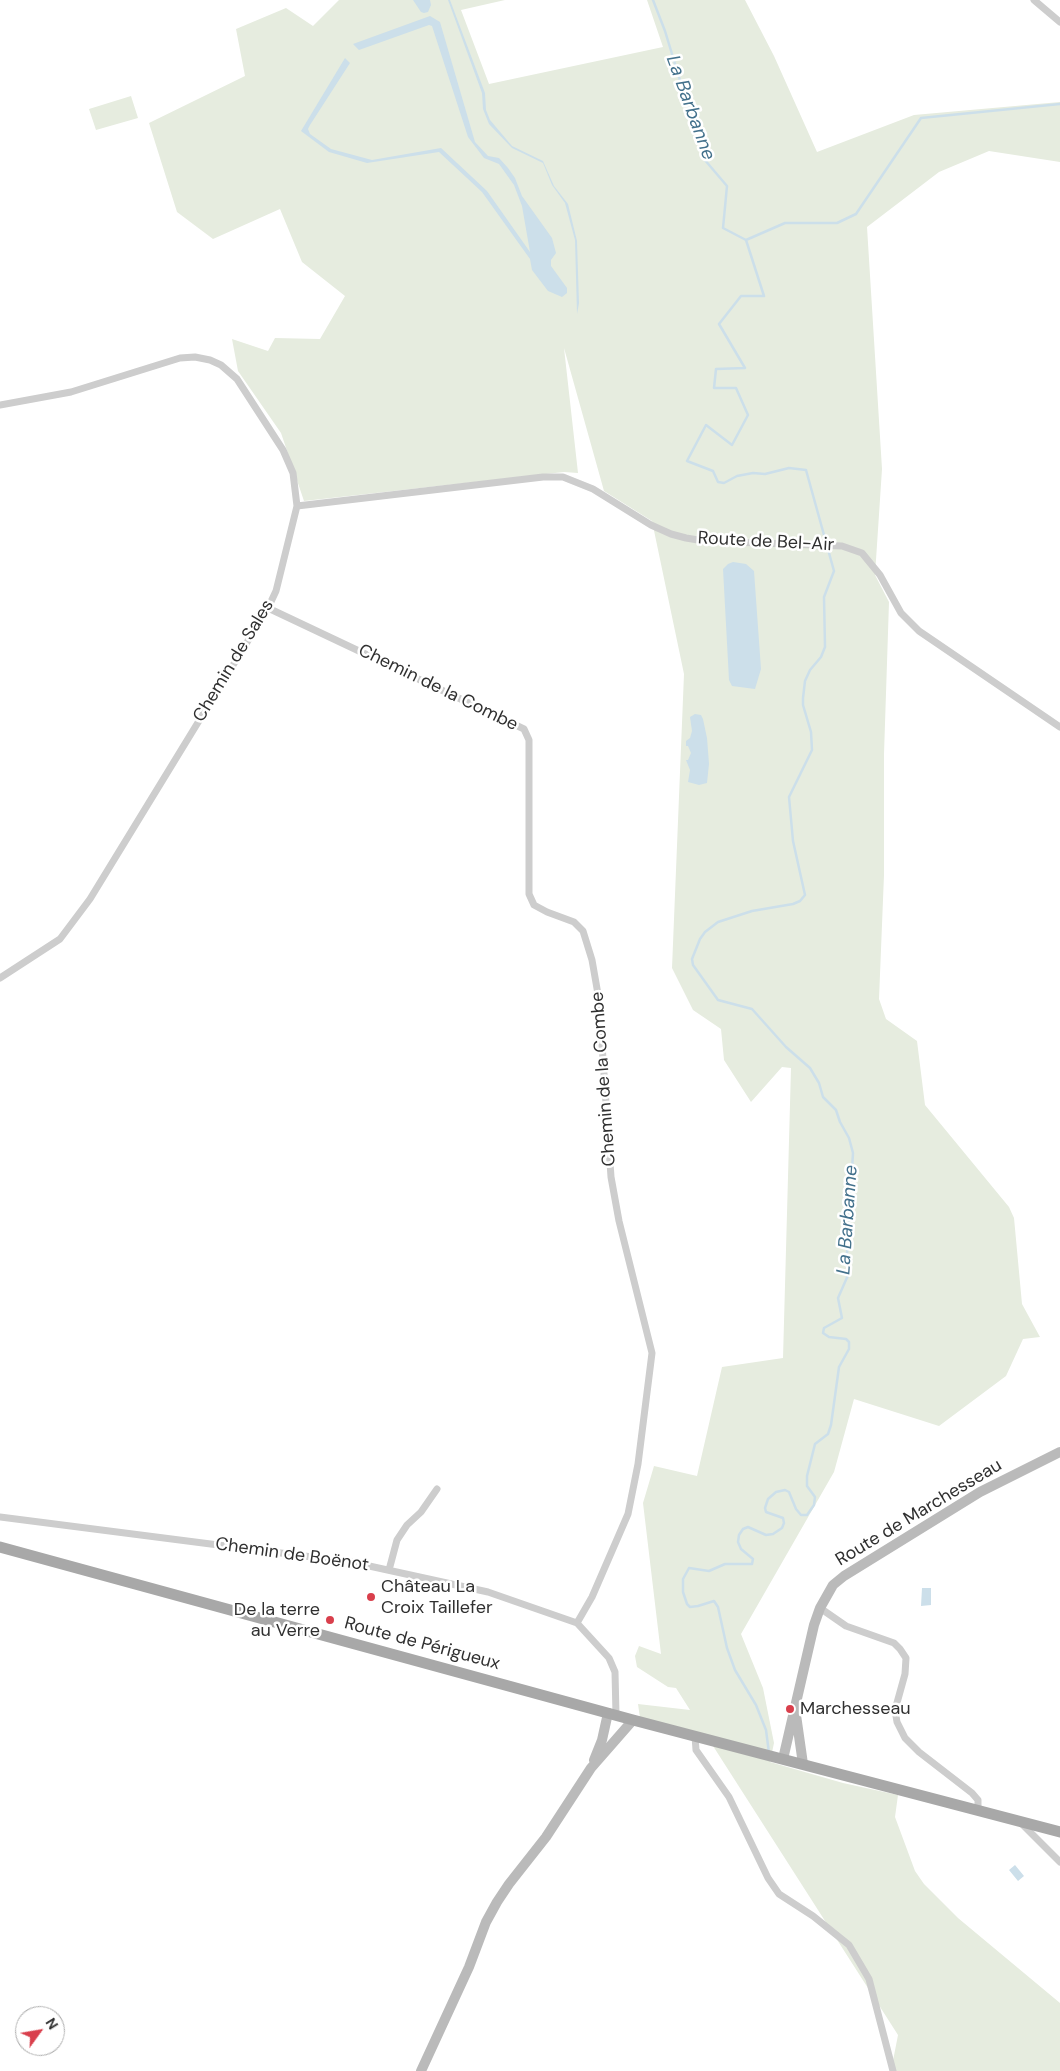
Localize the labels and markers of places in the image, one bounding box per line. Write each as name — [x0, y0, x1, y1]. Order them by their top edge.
place label: Château La Croix Taillefer — [381, 1576, 493, 1618]
marker: Château La Croix Taillefer — [365, 1591, 377, 1603]
place label: De la terre au Verre — [234, 1599, 320, 1642]
marker: De la terre au Verre — [324, 1614, 336, 1626]
place label: Marchesseau — [800, 1698, 911, 1720]
marker: Marchesseau — [784, 1703, 796, 1715]

